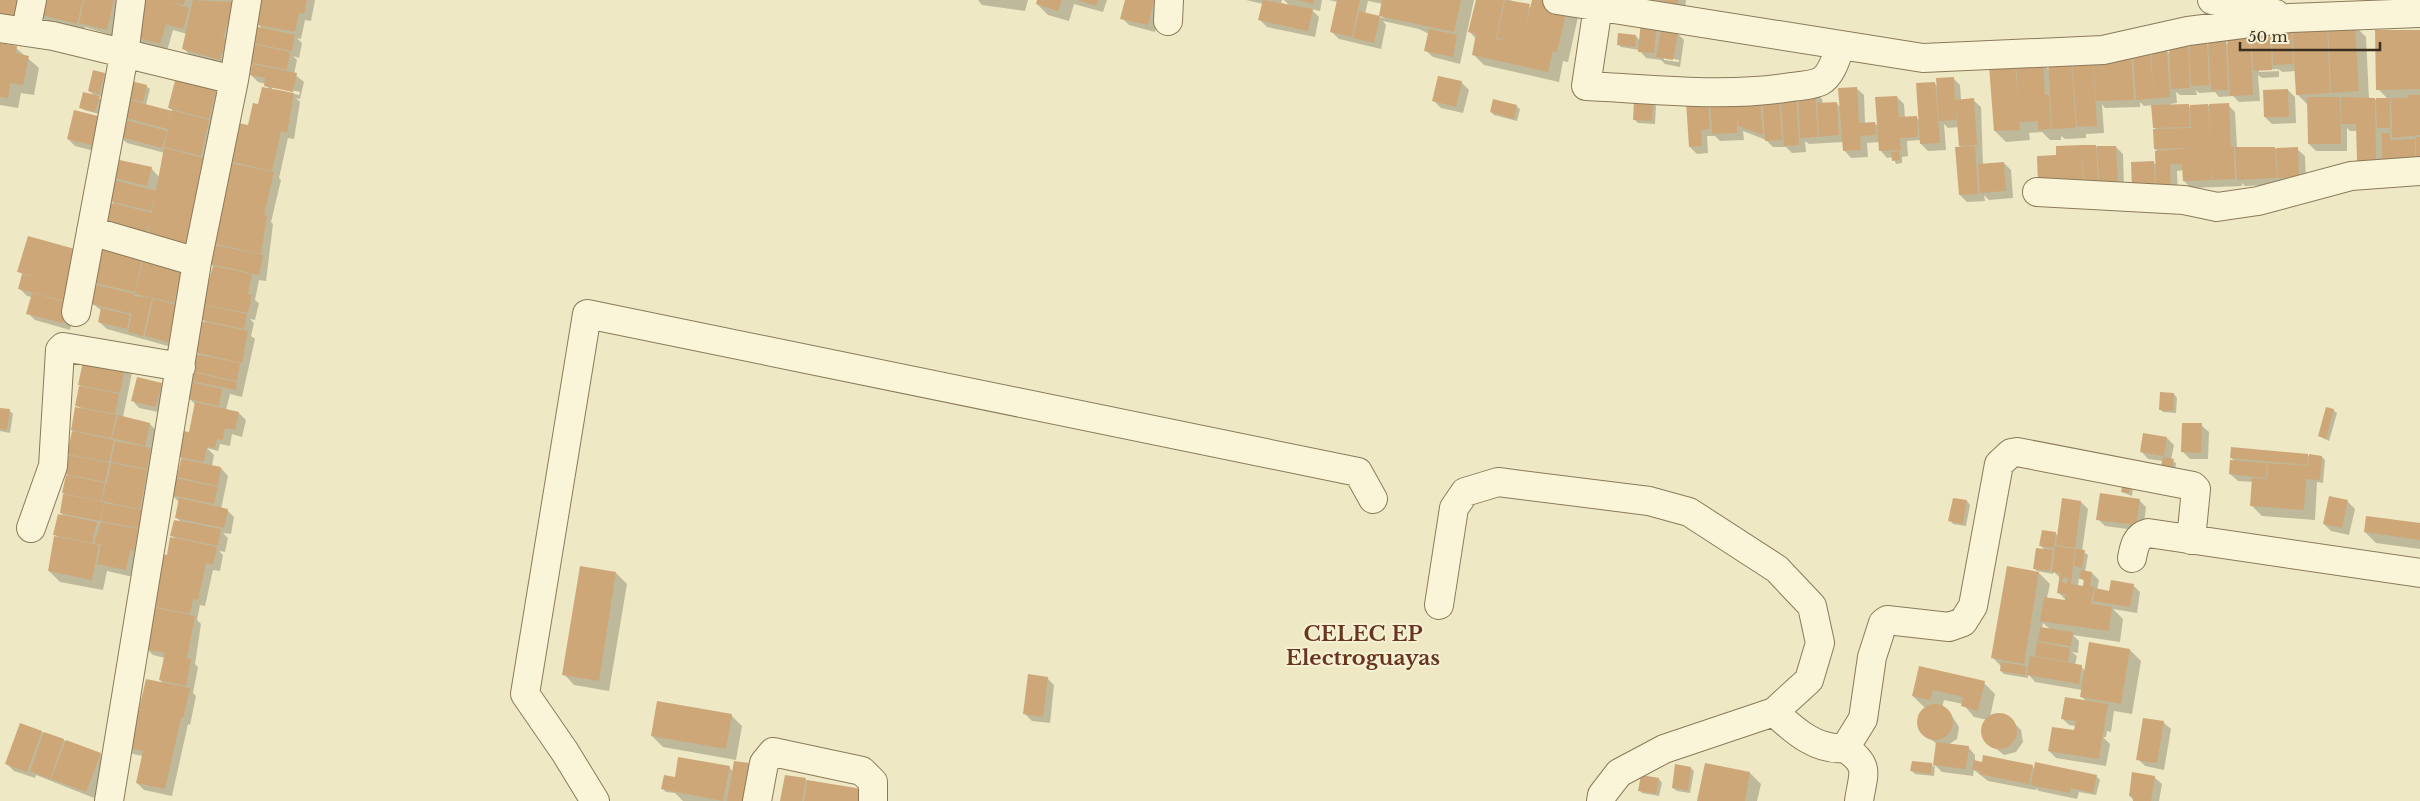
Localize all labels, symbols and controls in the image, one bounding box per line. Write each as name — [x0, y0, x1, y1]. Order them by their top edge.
scale bar — [2240, 20, 2380, 52]
text: 50 m — [2248, 27, 2288, 46]
district label: CELEC EP Electroguayas — [1286, 621, 1440, 671]

